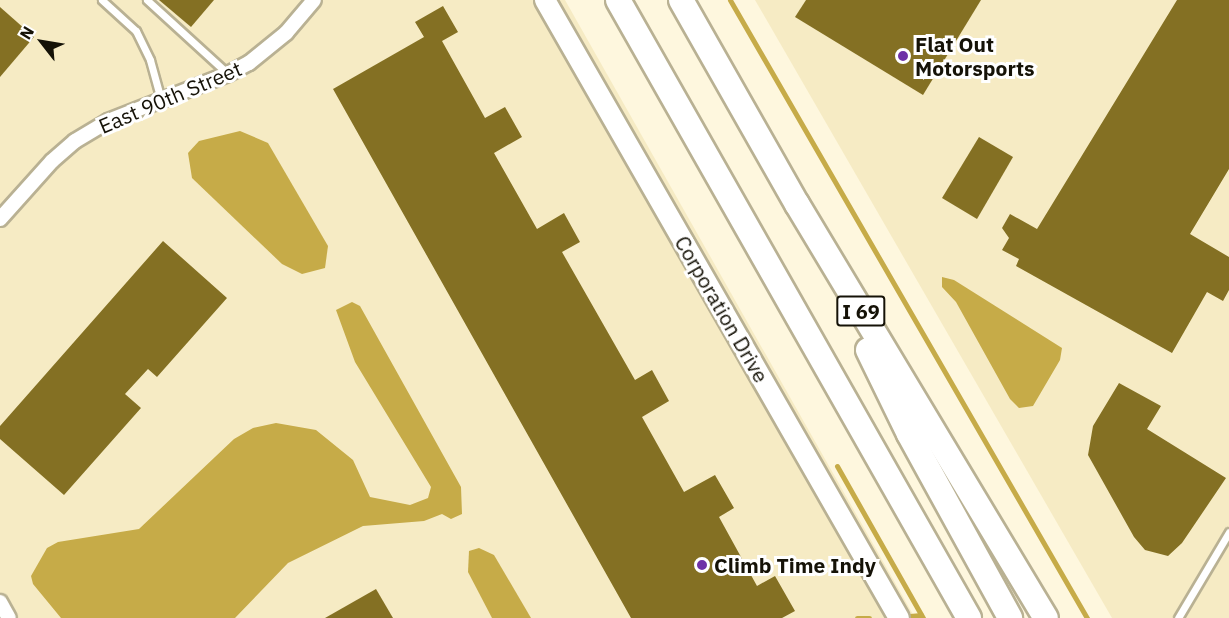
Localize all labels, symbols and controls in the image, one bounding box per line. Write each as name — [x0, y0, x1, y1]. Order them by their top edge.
north arrow — [12, 12, 72, 72]
text: N — [15, 23, 38, 43]
place label: Flat Out Motorsports — [915, 31, 1035, 81]
marker: Flat Out Motorsports — [896, 49, 910, 63]
street label: East 90th Street — [95, 56, 245, 138]
street label: Corporation Drive — [670, 231, 774, 387]
road number: I 69 — [836, 294, 886, 328]
place label: Climb Time Indy — [714, 552, 876, 578]
marker: Climb Time Indy — [695, 558, 709, 572]

